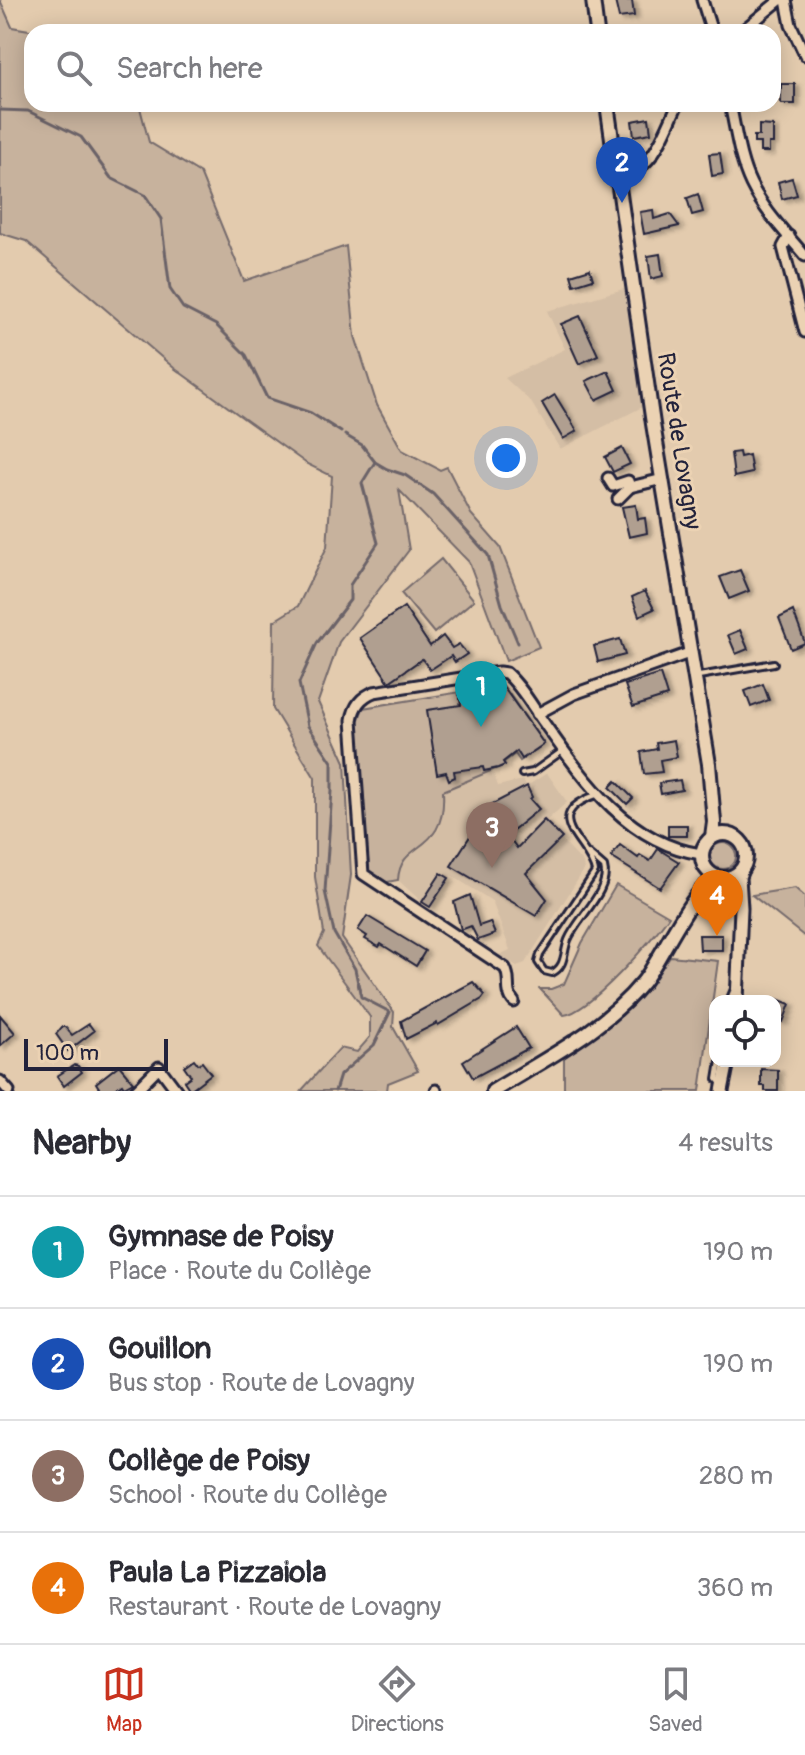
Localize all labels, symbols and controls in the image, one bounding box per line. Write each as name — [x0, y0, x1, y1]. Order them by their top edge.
search box — [24, 24, 781, 112]
icon: search — [52, 46, 96, 90]
text: Search here — [116, 50, 263, 87]
pin: 2 — [596, 137, 648, 203]
street label: Route de Lovagny — [651, 351, 707, 531]
your location — [486, 438, 526, 478]
pin: 1 — [455, 661, 507, 727]
pin: 3 — [466, 802, 518, 868]
pin: 4 — [691, 870, 743, 936]
map controls — [709, 995, 781, 1067]
button: locate — [709, 995, 781, 1067]
scale bar — [24, 1035, 168, 1071]
text: 100 m — [36, 1039, 99, 1067]
text: Nearby — [32, 1122, 131, 1165]
text: 4 results — [678, 1127, 773, 1159]
text: Gymnase de Poisy — [108, 1218, 334, 1255]
text: 1 — [53, 1236, 63, 1268]
text: 190 m — [703, 1236, 773, 1268]
text: Place · Route du Collège — [108, 1255, 371, 1287]
text: Gouillon — [108, 1330, 212, 1367]
text: 2 — [51, 1348, 65, 1380]
text: 190 m — [703, 1348, 773, 1380]
text: Bus stop · Route de Lovagny — [108, 1367, 415, 1399]
text: Collège de Poisy — [108, 1442, 310, 1479]
text: 3 — [51, 1460, 65, 1492]
text: 280 m — [699, 1460, 773, 1492]
text: School · Route du Collège — [108, 1479, 387, 1511]
text: Paula La Pizzaiola — [108, 1554, 326, 1591]
text: 4 — [50, 1572, 66, 1604]
text: 360 m — [697, 1572, 773, 1604]
text: Restaurant · Route de Lovagny — [108, 1591, 441, 1623]
tab: Map — [102, 1662, 146, 1738]
tab: Directions — [351, 1662, 444, 1738]
tab: Saved — [648, 1662, 703, 1738]

